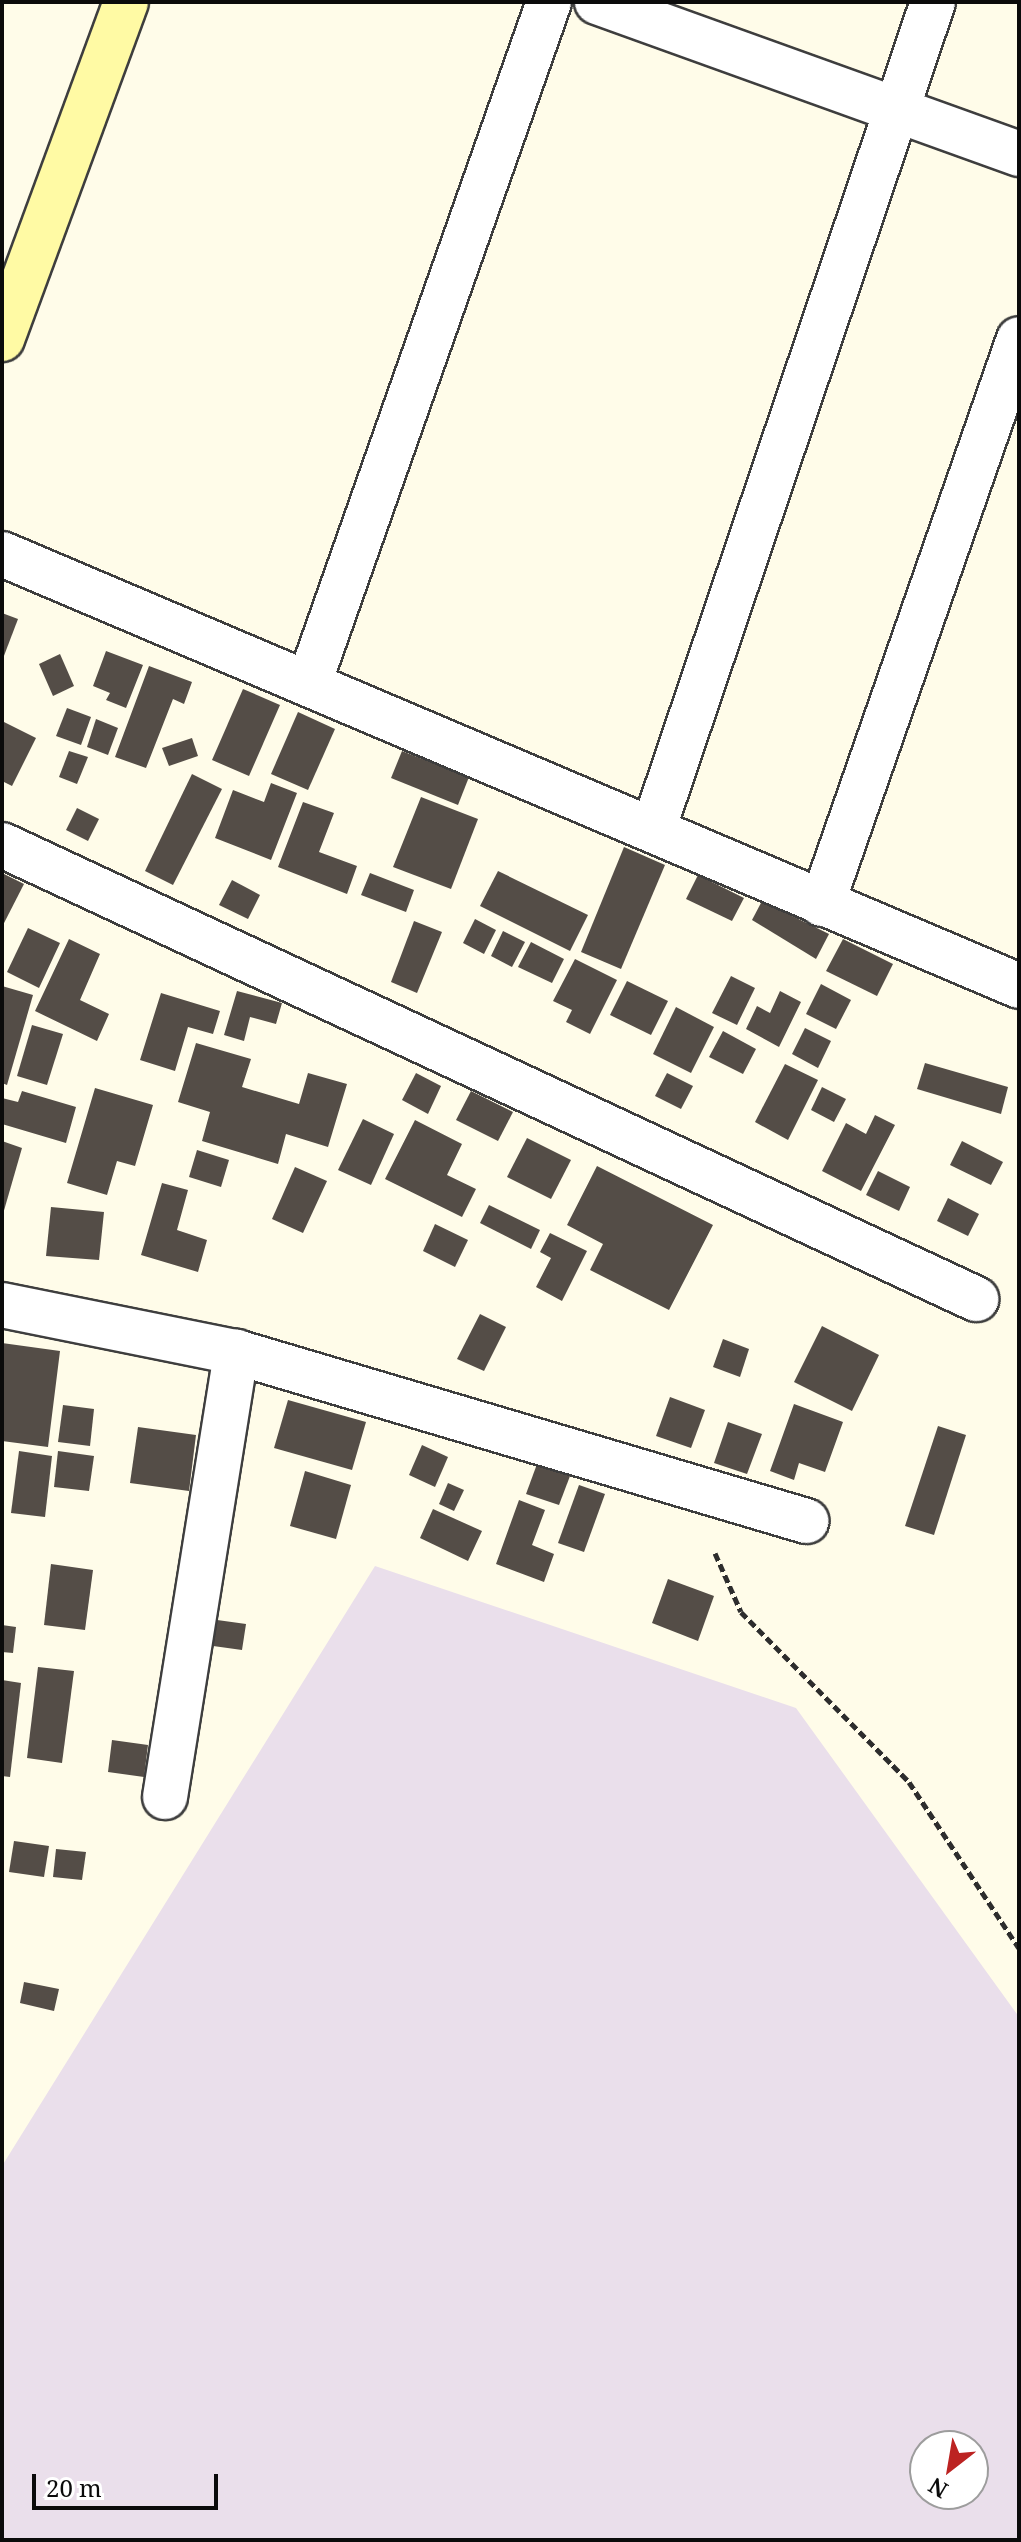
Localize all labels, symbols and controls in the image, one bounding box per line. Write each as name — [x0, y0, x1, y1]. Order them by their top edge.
north arrow — [909, 2430, 989, 2510]
scale bar — [36, 2458, 222, 2508]
text: 20 m — [46, 2471, 102, 2504]
text: N — [923, 2472, 953, 2506]

